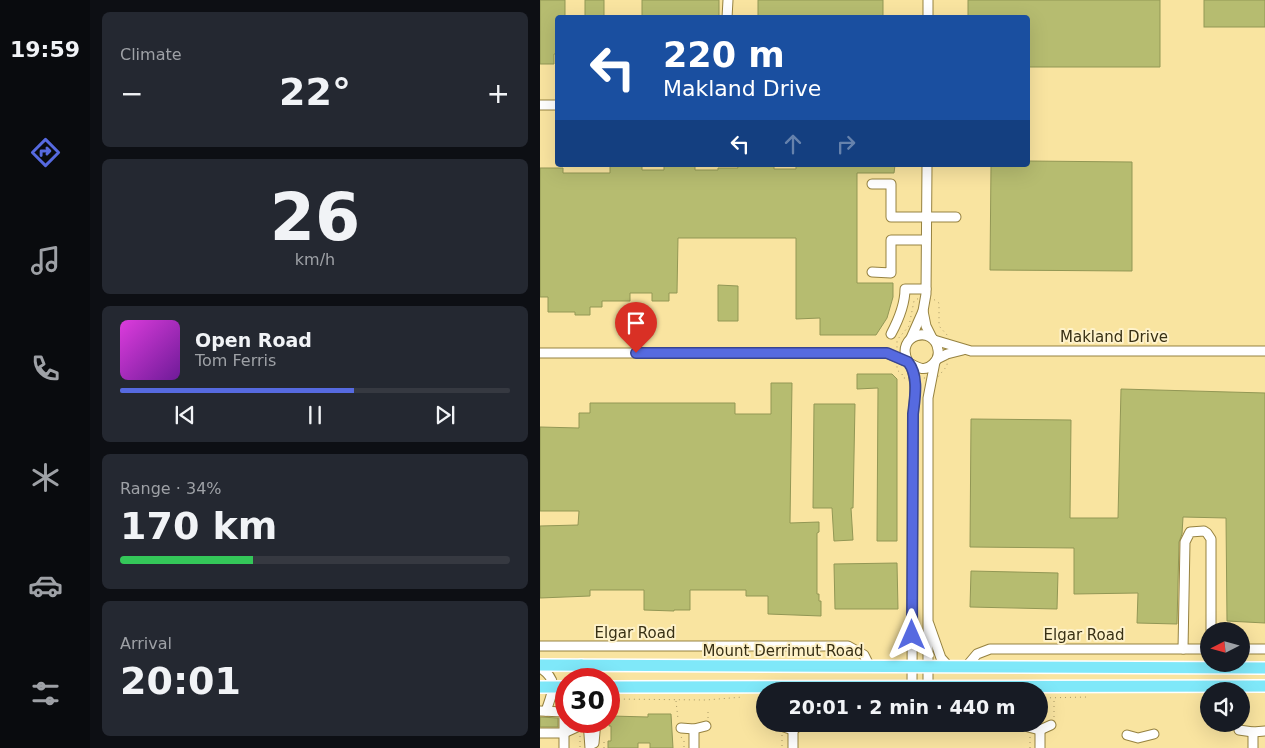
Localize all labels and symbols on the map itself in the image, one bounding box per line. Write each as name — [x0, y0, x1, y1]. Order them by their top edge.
pin — [615, 302, 657, 353]
street label: Makland Drive — [1060, 328, 1168, 346]
position arrow — [885, 608, 937, 660]
north arrow — [1200, 622, 1250, 672]
street label: Elgar Road — [595, 624, 675, 642]
street label: Elgar Road — [1044, 626, 1124, 644]
street label: Mount Derrimut Road — [702, 642, 864, 660]
speed limit sign: 30 — [555, 668, 620, 733]

